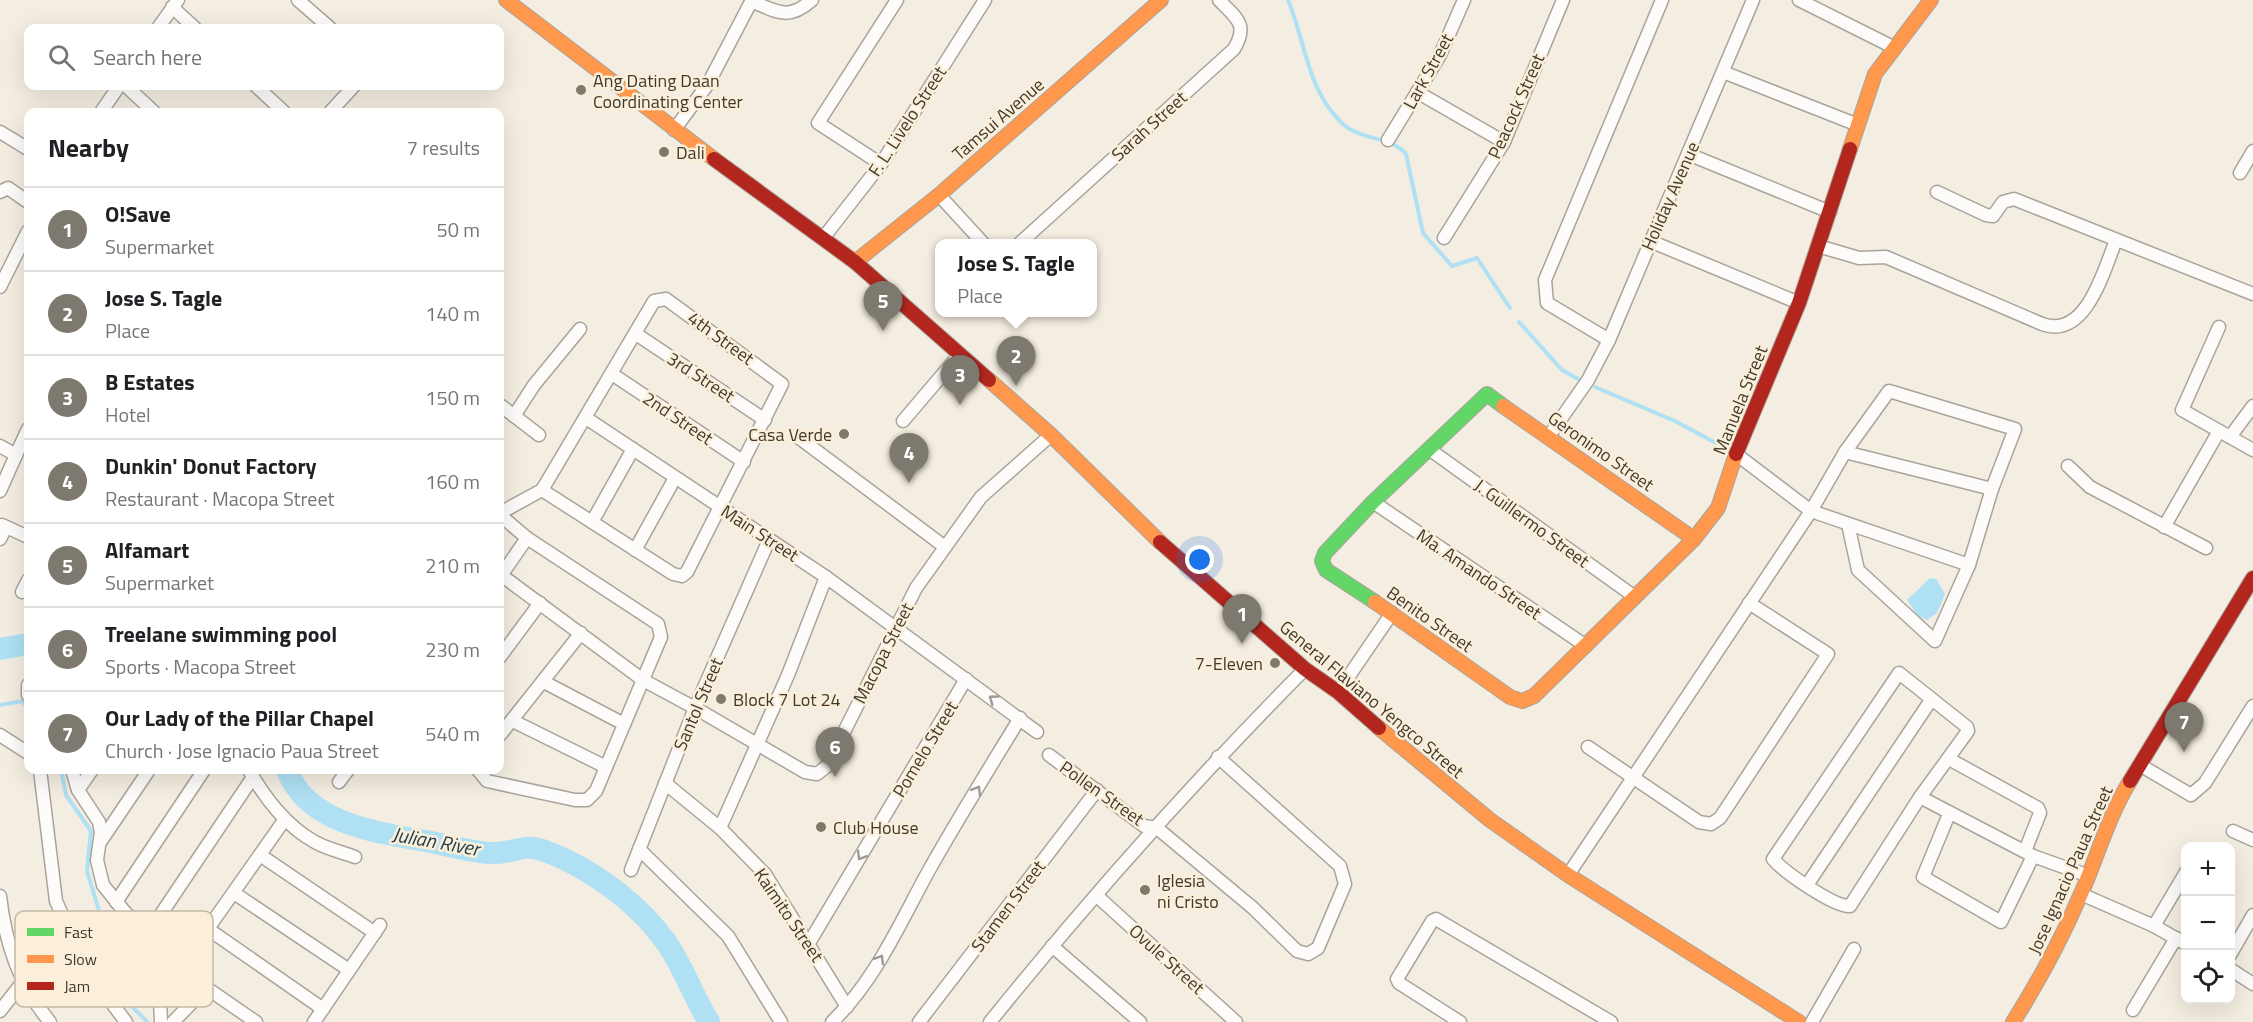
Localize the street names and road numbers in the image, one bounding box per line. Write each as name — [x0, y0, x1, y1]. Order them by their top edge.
street label: Lark Street — [1396, 28, 1460, 114]
street label: Peacock Street — [1481, 48, 1552, 163]
street label: F. L. Livelo Street — [861, 60, 953, 181]
street label: Tamsui Avenue — [946, 71, 1050, 167]
street label: Sarah Street — [1105, 84, 1193, 168]
street label: Holiday Avenue — [1634, 137, 1706, 255]
street label: 4th Street — [682, 305, 760, 372]
street label: Manuela Street — [1706, 341, 1774, 459]
street label: 3rd Street — [662, 345, 741, 409]
street label: 2nd Street — [637, 385, 719, 452]
street label: Geronimo Street — [1542, 404, 1660, 498]
street label: J. Guillermo Street — [1469, 472, 1596, 574]
street label: Main Street — [716, 498, 805, 569]
street label: Ma. Amando Street — [1411, 522, 1548, 626]
street label: Benito Street — [1381, 579, 1479, 659]
street label: Macopa Street — [846, 597, 920, 708]
street label: General Flaviano Yengco Street — [1274, 614, 1471, 785]
street label: Santol Street — [666, 653, 730, 755]
street label: Pomelo Street — [886, 695, 965, 802]
street label: Pollen Street — [1054, 754, 1150, 832]
street label: Jose Ignacio Paua Street — [2021, 781, 2120, 959]
street label: Stamen Street — [964, 854, 1052, 958]
street label: Kaimito Street — [748, 863, 831, 968]
street label: Ovule Street — [1123, 918, 1211, 1001]

